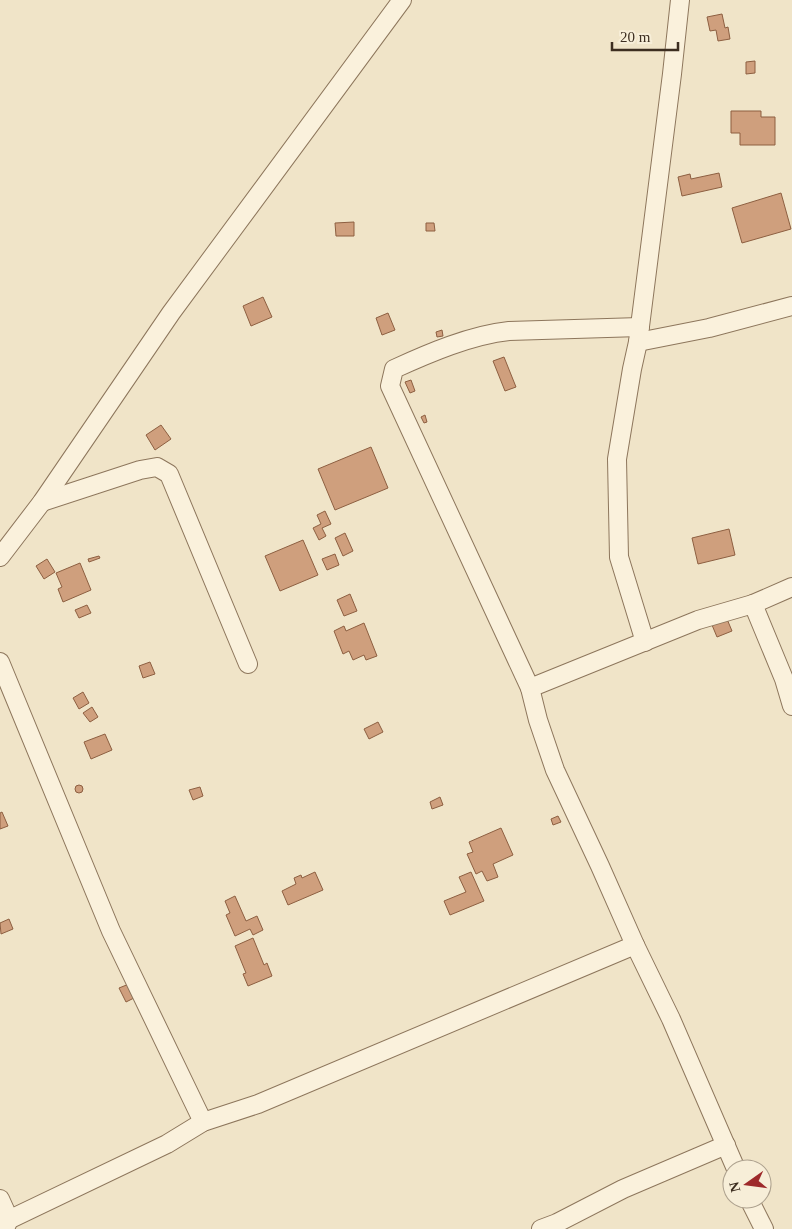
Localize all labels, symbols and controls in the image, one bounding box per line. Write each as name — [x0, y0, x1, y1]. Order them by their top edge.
scale bar — [612, 20, 678, 52]
text: 20 m — [620, 29, 651, 45]
north arrow — [722, 1159, 772, 1209]
text: N — [726, 1180, 743, 1194]

